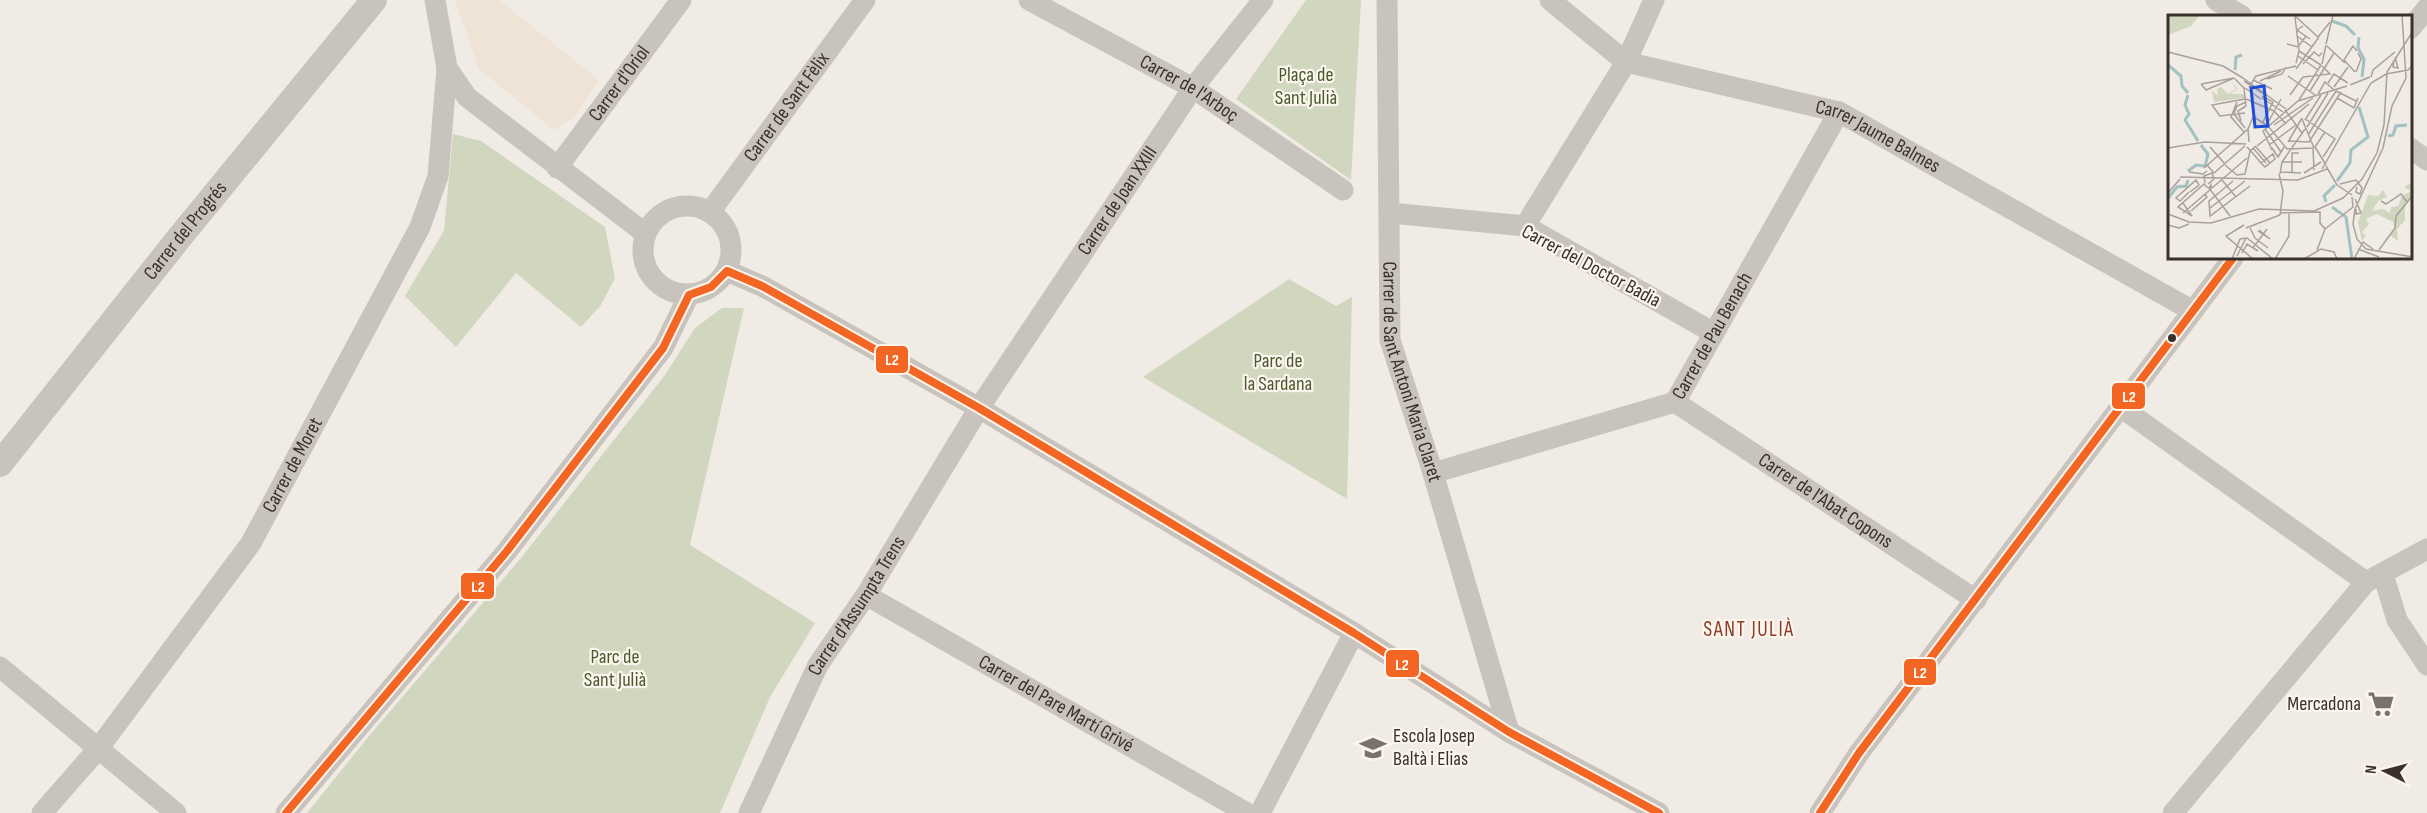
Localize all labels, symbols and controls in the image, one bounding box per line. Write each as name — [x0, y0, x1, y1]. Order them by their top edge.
inset map — [2168, 15, 2412, 260]
street label: Carrer d'Oriol — [584, 41, 655, 126]
street label: Carrer de Sant Fèlix — [739, 47, 835, 167]
street label: Carrer de l'Arboç — [1136, 50, 1243, 127]
park label: Plaça de Sant Julià — [1275, 63, 1337, 110]
street label: Carrer Jaume Balmes — [1813, 95, 1944, 178]
street label: Carrer de Joan XXIII — [1073, 142, 1163, 260]
street label: Carrer del Progrés — [139, 177, 232, 285]
street label: Carrer del Doctor Badia — [1517, 219, 1665, 313]
street label: Carrer de Sant Antoni Maria Claret — [1377, 261, 1447, 485]
street label: Carrer de Pau Benach — [1667, 268, 1758, 404]
unlabelled marker — [2166, 332, 2178, 344]
line badge: L2 — [875, 345, 909, 374]
park label: Parc de la Sardana — [1244, 349, 1312, 396]
text: L2 — [885, 351, 899, 370]
line badge: L2 — [2111, 382, 2146, 410]
text: L2 — [2122, 388, 2136, 407]
street label: Carrer de Moret — [257, 413, 328, 517]
street label: Carrer de l'Abat Copons — [1754, 448, 1897, 554]
street label: Carrer d'Assumpta Trens — [803, 532, 911, 679]
line badge: L2 — [460, 572, 495, 600]
text: L2 — [471, 578, 485, 597]
district label: SANT JULIÀ — [1703, 617, 1795, 642]
park label: Parc de Sant Julià — [584, 645, 646, 692]
line badge: L2 — [1385, 649, 1420, 678]
street label: Carrer del Pare Martí Grivé — [974, 650, 1138, 758]
text: L2 — [1395, 656, 1409, 675]
line badge: L2 — [1903, 658, 1937, 686]
text: L2 — [1913, 664, 1927, 683]
supermarket icon: Mercadona — [2366, 689, 2396, 719]
place label: Mercadona — [2287, 692, 2361, 716]
place label: Escola Josep Baltà i Elias — [1393, 724, 1475, 771]
school or university icon: Escola Josep Baltà i Elias — [1358, 733, 1388, 763]
north arrow — [2355, 741, 2415, 801]
text: N — [2362, 764, 2381, 775]

